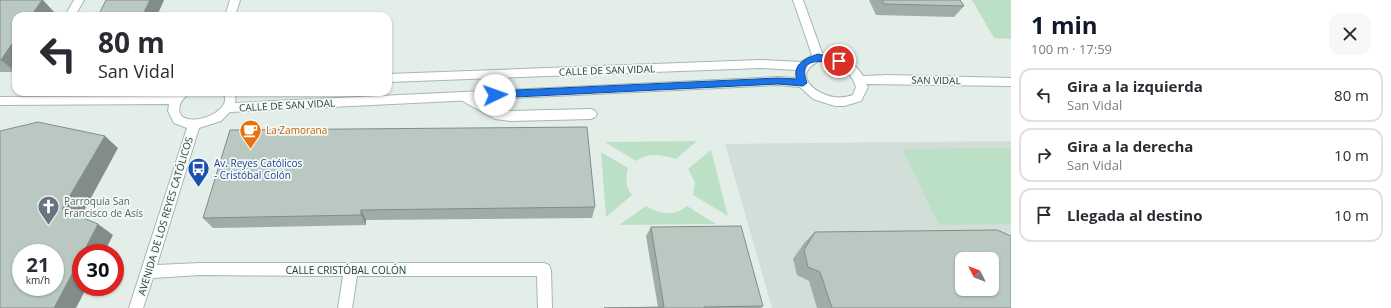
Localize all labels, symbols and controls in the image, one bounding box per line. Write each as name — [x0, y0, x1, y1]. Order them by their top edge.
text: 1 min — [1031, 8, 1098, 41]
button: close — [1329, 13, 1371, 55]
text: 80 m — [98, 23, 165, 61]
icon: left — [32, 28, 84, 80]
text: 100 m · 17:59 — [1031, 40, 1112, 58]
pin — [822, 44, 856, 78]
icon: arrive — [828, 50, 850, 72]
text: San Vidal — [98, 59, 174, 83]
street label: CALLE DE SAN VIDAL — [559, 61, 655, 79]
street label: SAN VIDAL — [911, 73, 961, 87]
position arrow — [474, 74, 516, 116]
text: Gira a la izquierda — [1067, 76, 1203, 96]
icon: left — [1033, 84, 1055, 106]
text: 80 m — [1334, 85, 1369, 105]
street label: CALLE DE SAN VIDAL — [239, 95, 335, 115]
text: San Vidal — [1067, 96, 1122, 114]
cafe icon: La Zamorana — [238, 117, 264, 150]
place label: La Zamorana — [266, 123, 327, 137]
street label: AVENIDA DE LOS REYES CATÓLICOS — [134, 135, 196, 297]
text: Gira a la derecha — [1067, 136, 1193, 156]
icon: right — [1033, 144, 1055, 166]
text: 10 m — [1334, 145, 1369, 165]
bus stop icon: Av. Reyes Católicos - Cristóbal Colón — [186, 156, 212, 189]
place label: Av. Reyes Católicos - Cristóbal Colón — [214, 156, 303, 182]
text: San Vidal — [1067, 156, 1122, 174]
church icon: Parroquía San Francisco de Asís — [35, 194, 61, 227]
place label: Parroquía San Francisco de Asís — [64, 194, 143, 220]
icon: arrive — [1033, 204, 1055, 226]
text: Llegada al destino — [1067, 205, 1202, 225]
text: 10 m — [1334, 205, 1369, 225]
speed limit sign: 30 — [72, 244, 124, 296]
text: 21 — [27, 251, 49, 278]
north arrow — [955, 252, 999, 296]
map controls — [955, 252, 999, 296]
street label: CALLE CRISTÓBAL COLÓN — [286, 263, 406, 277]
text: km/h — [26, 273, 50, 287]

